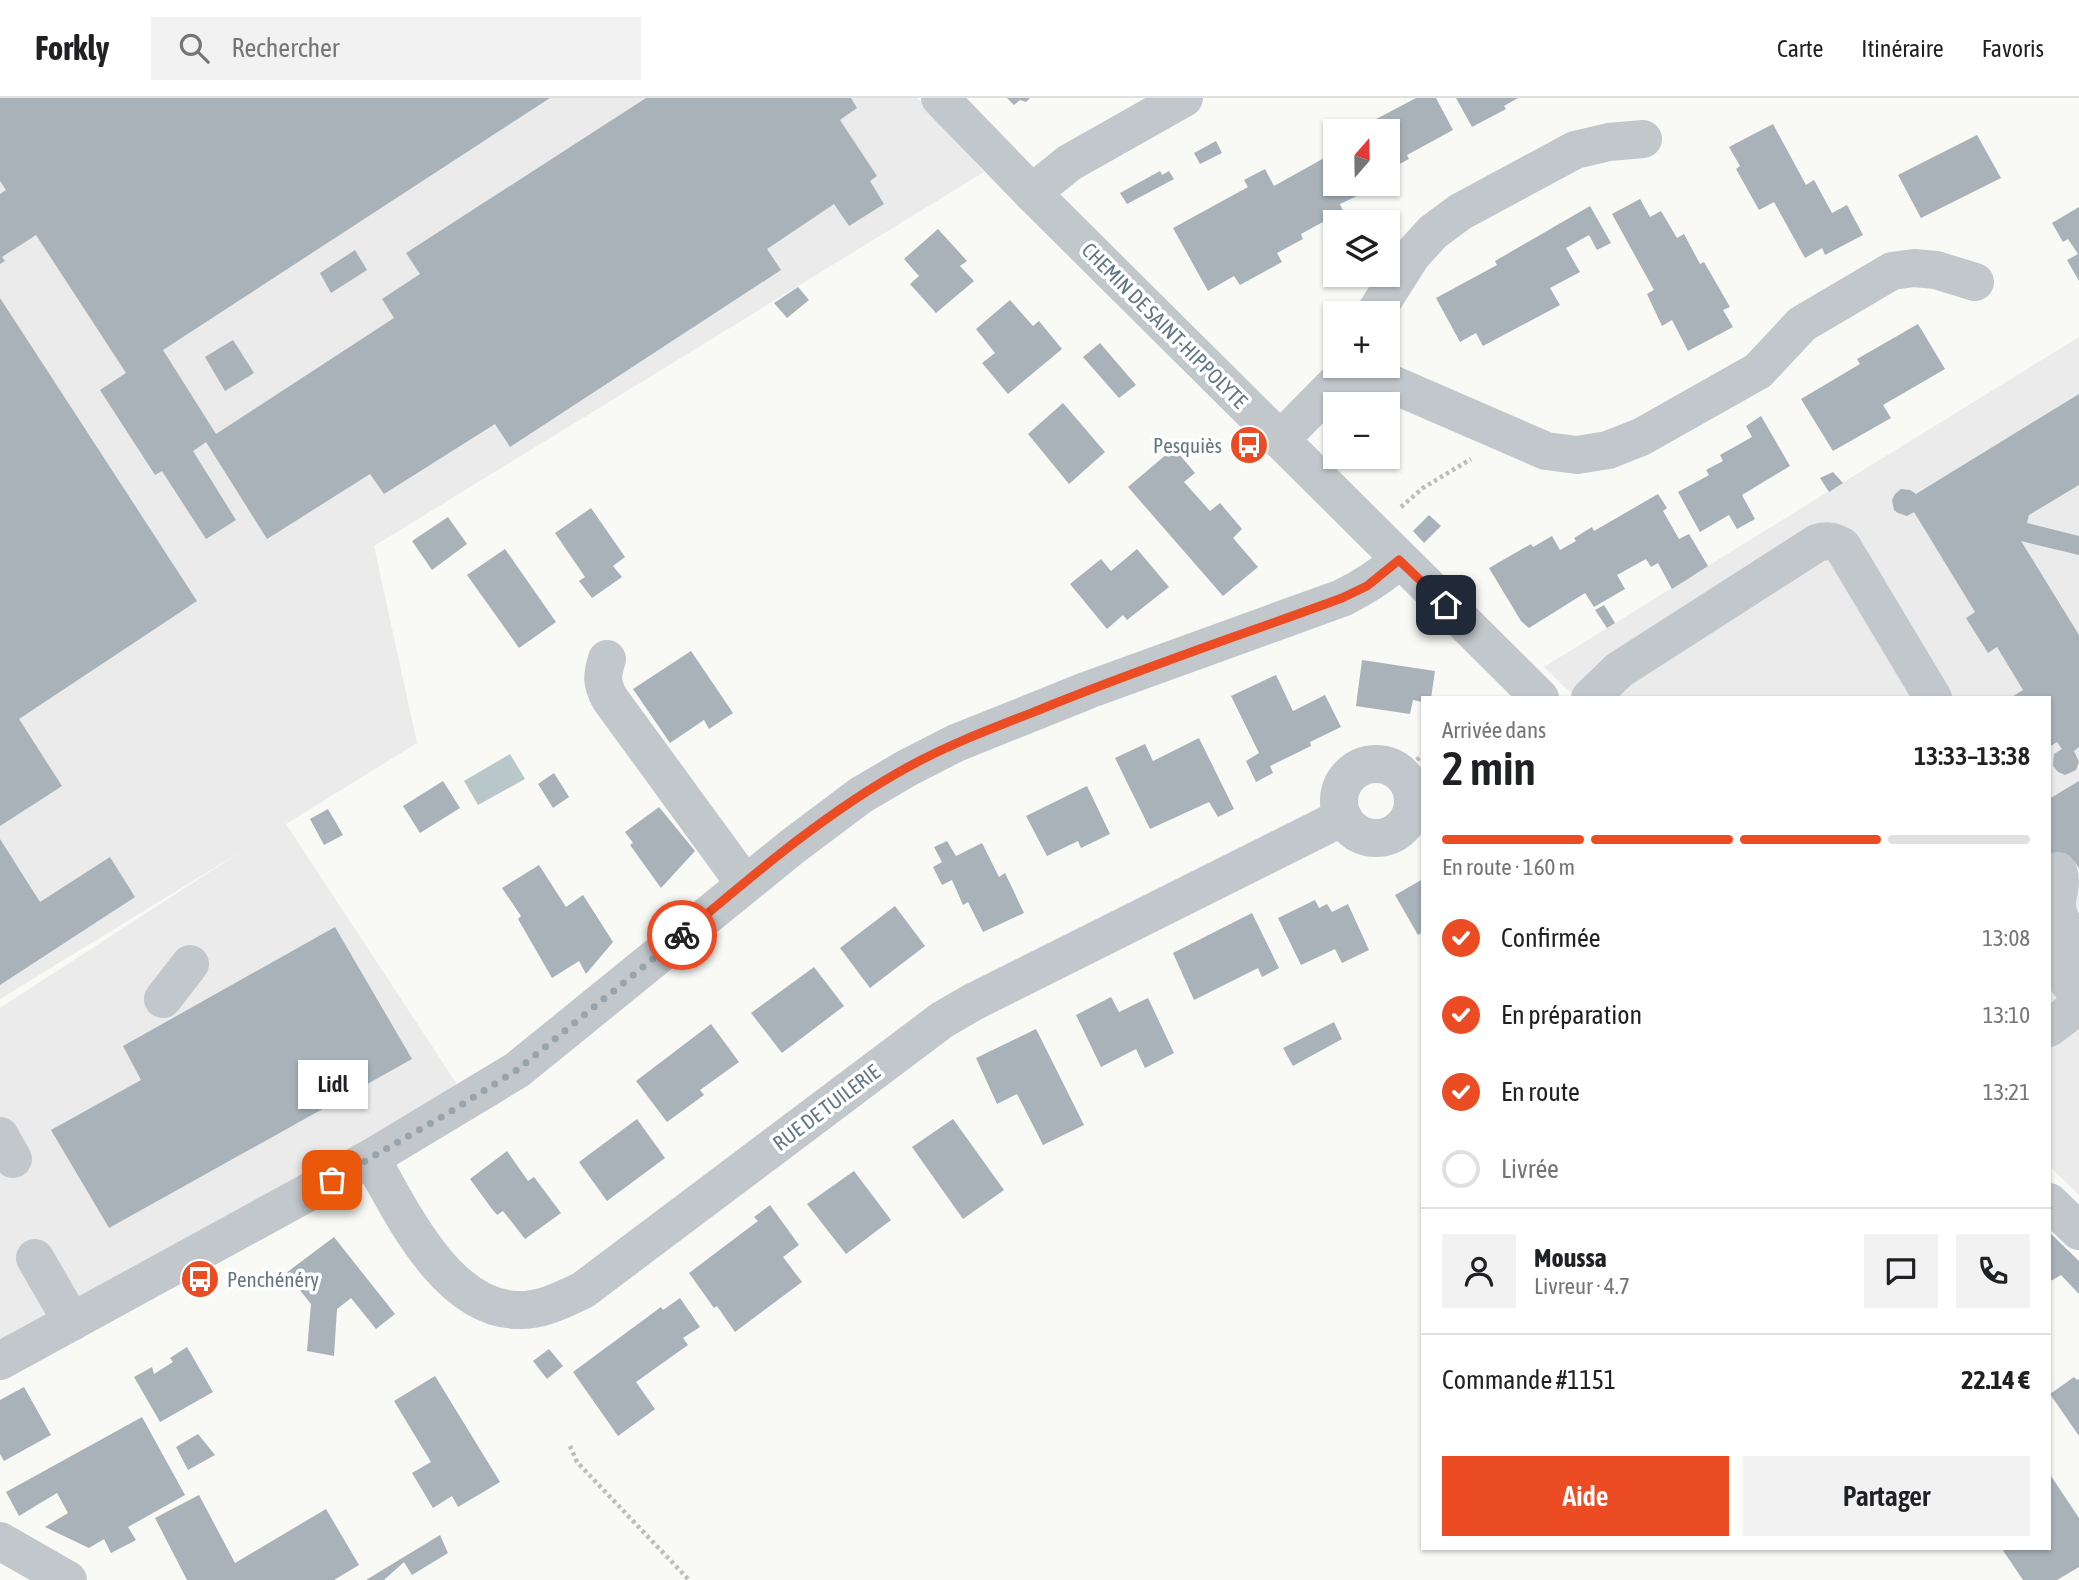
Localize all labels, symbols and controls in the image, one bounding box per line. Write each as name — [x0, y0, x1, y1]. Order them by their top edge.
search box — [151, 17, 641, 80]
text: Forkly — [35, 29, 109, 67]
icon: search — [175, 29, 213, 67]
text: Rechercher — [231, 33, 340, 63]
text: Carte — [1777, 35, 1823, 62]
text: Itinéraire — [1861, 35, 1944, 62]
text: Favoris — [1982, 35, 2044, 62]
north arrow — [1323, 119, 1400, 196]
map controls — [1323, 119, 1400, 469]
button: layers — [1323, 210, 1400, 287]
street label: CHEMIN DE SAINT-HIPPOLYTE — [1077, 237, 1253, 413]
button: + — [1323, 301, 1400, 378]
button: − — [1323, 392, 1400, 469]
bus stop icon: Pesquiès — [1228, 424, 1270, 466]
place label: Pesquiès — [1153, 433, 1222, 457]
pin — [1416, 575, 1476, 635]
icon: home — [1427, 586, 1465, 624]
text: Arrivée dans — [1442, 717, 1546, 743]
text: 13:33–13:38 — [1914, 741, 2030, 771]
text: 2 min — [1442, 742, 1536, 795]
text: En route · 160 m — [1442, 854, 1575, 880]
courier — [647, 900, 717, 970]
icon: bike — [663, 916, 701, 954]
icon: check — [1442, 919, 1480, 957]
text: Confirmée — [1501, 923, 1601, 953]
text: 13:08 — [1982, 925, 2030, 951]
icon: check — [1442, 996, 1480, 1034]
text: En préparation — [1501, 1000, 1642, 1030]
text: 13:10 — [1983, 1002, 2030, 1028]
street label: RUE DE TUILERIE — [768, 1059, 884, 1155]
callout: Lidl — [297, 1061, 367, 1110]
text: Lidl — [317, 1071, 349, 1097]
icon: check — [1442, 1073, 1480, 1111]
text: En route — [1501, 1077, 1580, 1107]
text: 13:21 — [1983, 1079, 2030, 1105]
pin — [302, 1150, 362, 1210]
text: Livrée — [1501, 1154, 1559, 1184]
icon: bag — [313, 1161, 351, 1199]
button: person — [1442, 1234, 1516, 1308]
button: chat — [1864, 1234, 1938, 1308]
button: phone — [1956, 1234, 2030, 1308]
text: Moussa — [1534, 1243, 1607, 1273]
bus stop icon: Penchénéry — [179, 1258, 221, 1300]
place label: Penchénéry — [227, 1267, 319, 1291]
text: Livreur · 4.7 — [1534, 1273, 1630, 1299]
text: Commande #1151 — [1442, 1365, 1616, 1395]
text: 22.14 € — [1961, 1365, 2030, 1395]
button: Aide — [1442, 1456, 1729, 1536]
button: Partager — [1743, 1456, 2030, 1536]

